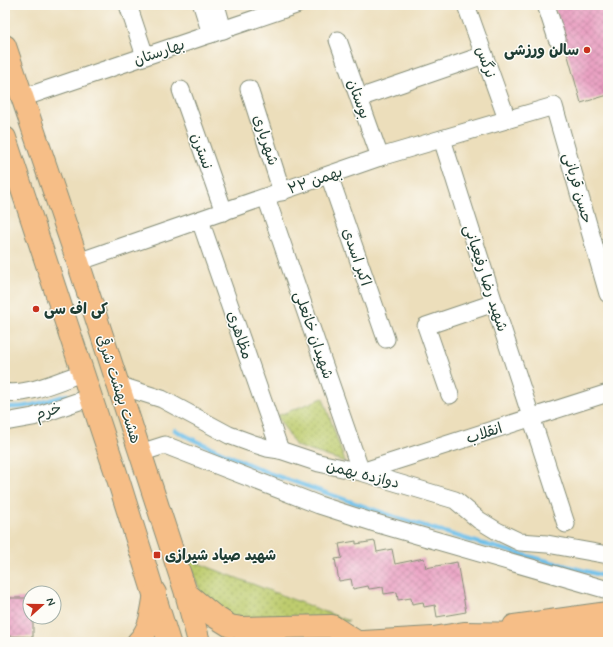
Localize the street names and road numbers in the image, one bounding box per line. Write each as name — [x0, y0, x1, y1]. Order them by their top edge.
street label: بهارستان — [131, 35, 187, 71]
street label: نرگس — [470, 44, 500, 81]
street label: بوستان — [342, 77, 374, 122]
street label: شهریاری — [247, 112, 283, 168]
street label: نسترن — [185, 130, 217, 172]
street label: حسن قربانی — [557, 151, 597, 226]
street label: ۲۲ بهمن — [285, 162, 345, 200]
street label: شهید رضا رفیعیانی — [458, 222, 512, 334]
street label: اکبر اسدی — [337, 226, 375, 289]
street label: شهیدان خانعلی — [289, 289, 337, 382]
street label: مظاهری — [221, 309, 257, 362]
street label: هشت بهشت شرقی — [91, 332, 147, 446]
street label: خرم — [33, 398, 64, 427]
street label: انقلاب — [464, 419, 505, 449]
street label: دوازده بهمن — [324, 456, 401, 494]

